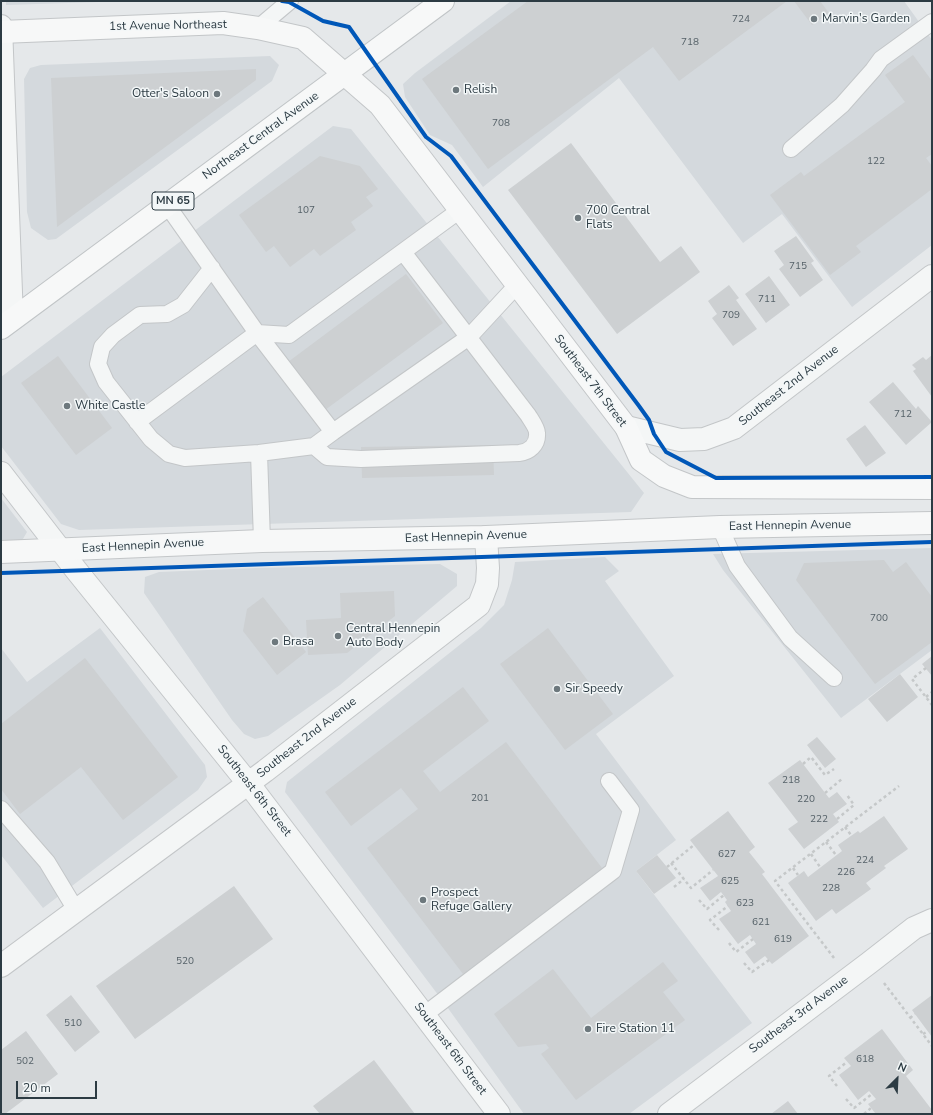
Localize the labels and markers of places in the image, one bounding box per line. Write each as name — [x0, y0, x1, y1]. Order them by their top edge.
place label: Marvin's Garden — [822, 12, 910, 26]
marker: Marvin's Garden — [809, 14, 819, 24]
place label: Relish — [464, 83, 497, 97]
marker: Relish — [451, 85, 461, 95]
place label: Otter's Saloon — [132, 87, 209, 101]
marker: Otter's Saloon — [212, 89, 222, 99]
place label: 700 Central Flats — [586, 204, 650, 232]
marker: 700 Central Flats — [573, 213, 583, 223]
place label: White Castle — [75, 399, 145, 413]
marker: White Castle — [62, 401, 72, 411]
place label: Central Hennepin Auto Body — [346, 622, 440, 650]
marker: Central Hennepin Auto Body — [333, 631, 343, 641]
place label: Brasa — [283, 635, 314, 649]
marker: Brasa — [270, 637, 280, 647]
place label: Sir Speedy — [565, 682, 623, 696]
marker: Sir Speedy — [552, 684, 562, 694]
place label: Prospect Refuge Gallery — [431, 886, 512, 914]
marker: Prospect Refuge Gallery — [418, 895, 428, 905]
place label: Fire Station 11 — [596, 1022, 675, 1036]
marker: Fire Station 11 — [583, 1024, 593, 1034]

